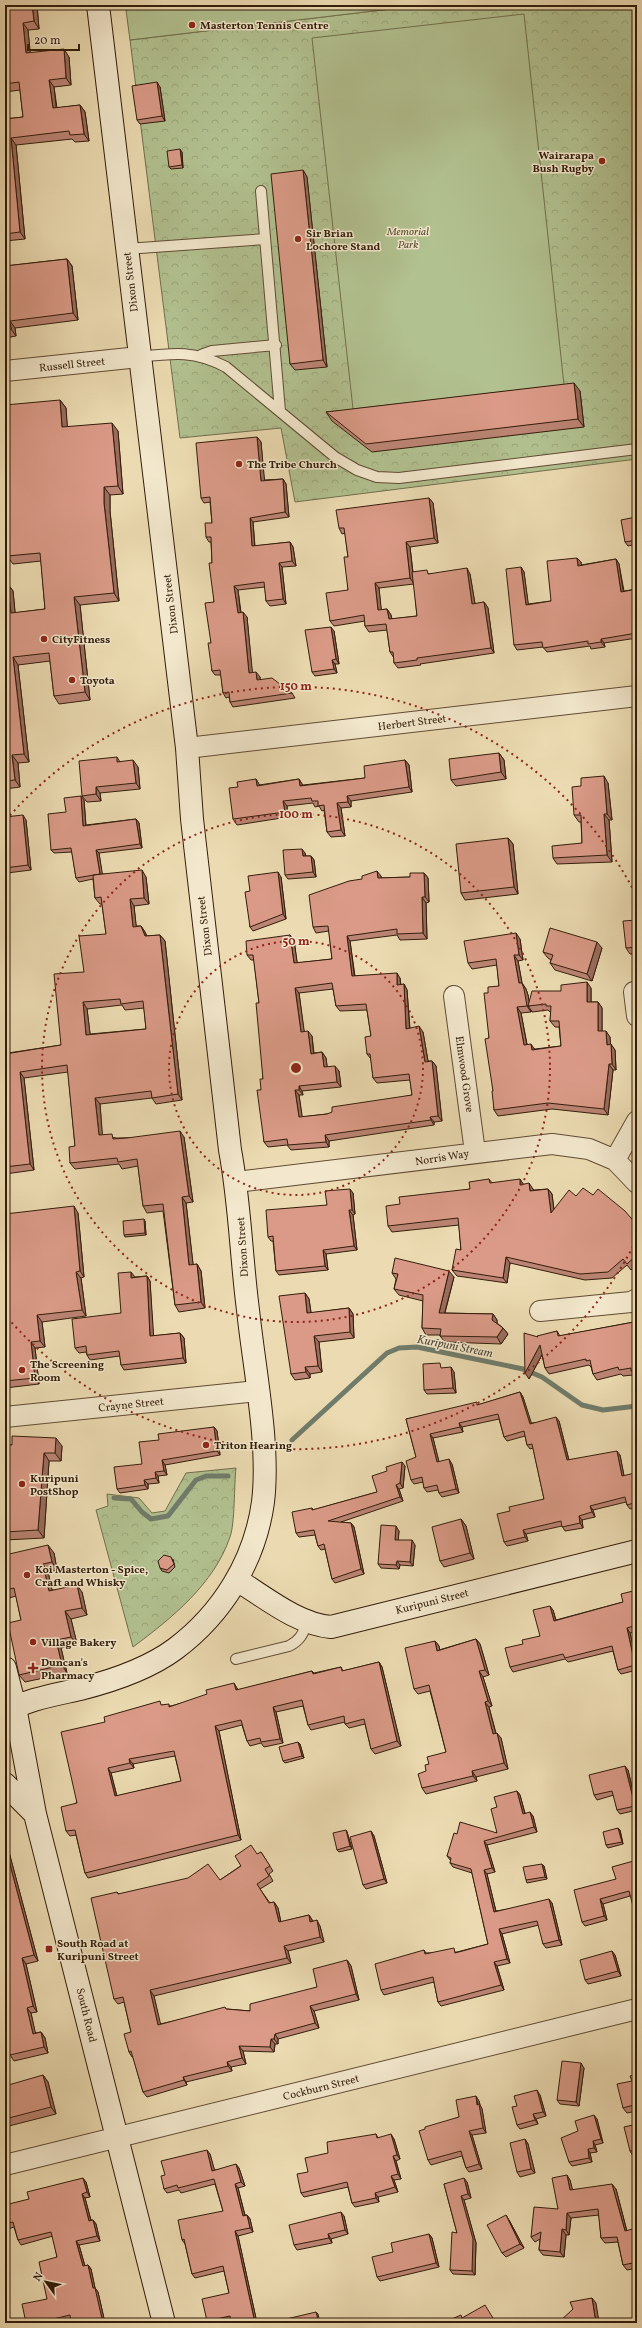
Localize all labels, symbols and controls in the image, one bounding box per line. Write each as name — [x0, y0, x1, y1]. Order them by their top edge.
place label: Masterton Tennis Centre — [200, 19, 329, 34]
marker: Masterton Tennis Centre — [187, 20, 197, 30]
scale bar — [28, 26, 79, 52]
text: 20 m — [34, 33, 61, 49]
place label: Wairarapa Bush Rugby — [532, 149, 595, 177]
marker: Wairarapa Bush Rugby — [597, 156, 607, 166]
park label: Memorial Park — [386, 225, 429, 253]
place label: Sir Brian Lochore Stand — [306, 227, 381, 255]
marker: Sir Brian Lochore Stand — [293, 234, 303, 244]
street label: Dixon Street — [120, 251, 143, 313]
street label: Russell Street — [39, 355, 106, 376]
place label: The Tribe Church — [247, 458, 337, 473]
marker: The Tribe Church — [234, 459, 244, 469]
street label: Dixon Street — [160, 573, 183, 635]
place label: CityFitness — [52, 633, 110, 648]
marker: CityFitness — [39, 634, 49, 644]
place label: Toyota — [80, 674, 115, 689]
marker: Toyota — [67, 675, 77, 685]
text: 150 m — [280, 679, 312, 695]
street label: Herbert Street — [377, 712, 447, 735]
text: 100 m — [279, 807, 313, 823]
street label: Dixon Street — [194, 895, 217, 957]
text: 50 m — [282, 934, 310, 950]
street label: Elmwood Grove — [451, 1035, 476, 1113]
centre of rings — [289, 1061, 303, 1075]
street label: Norris Way — [414, 1147, 470, 1170]
street label: Dixon Street — [234, 1216, 253, 1278]
water label: Kurīpuni Stream — [415, 1332, 494, 1362]
place label: The Screening Room — [30, 1358, 104, 1386]
marker: The Screening Room — [17, 1365, 27, 1375]
street label: Crayne Street — [98, 1395, 165, 1416]
place label: Triton Hearing — [214, 1439, 292, 1454]
marker: Triton Hearing — [201, 1440, 211, 1450]
place label: Kuripuni PostShop — [30, 1472, 79, 1500]
marker: Kuripuni PostShop — [17, 1479, 27, 1489]
place label: Koi Masterton - Spice, Craft and Whisky — [35, 1563, 148, 1591]
marker: Koi Masterton - Spice, Craft and Whisky — [22, 1570, 32, 1580]
street label: Kuripuni Street — [394, 1586, 471, 1619]
place label: Village Bakery — [41, 1636, 117, 1651]
marker: Village Bakery — [28, 1637, 38, 1647]
place label: Duncan's Pharmacy — [41, 1656, 95, 1684]
marker: Duncan's Pharmacy — [28, 1663, 38, 1673]
place label: South Road at Kuripuni Street — [57, 1937, 139, 1965]
marker: South Road at Kuripuni Street — [44, 1944, 54, 1954]
street label: South Road — [72, 1987, 100, 2044]
street label: Cockburn Street — [282, 2072, 361, 2105]
north arrow — [26, 2262, 66, 2302]
text: N — [30, 2270, 47, 2285]

